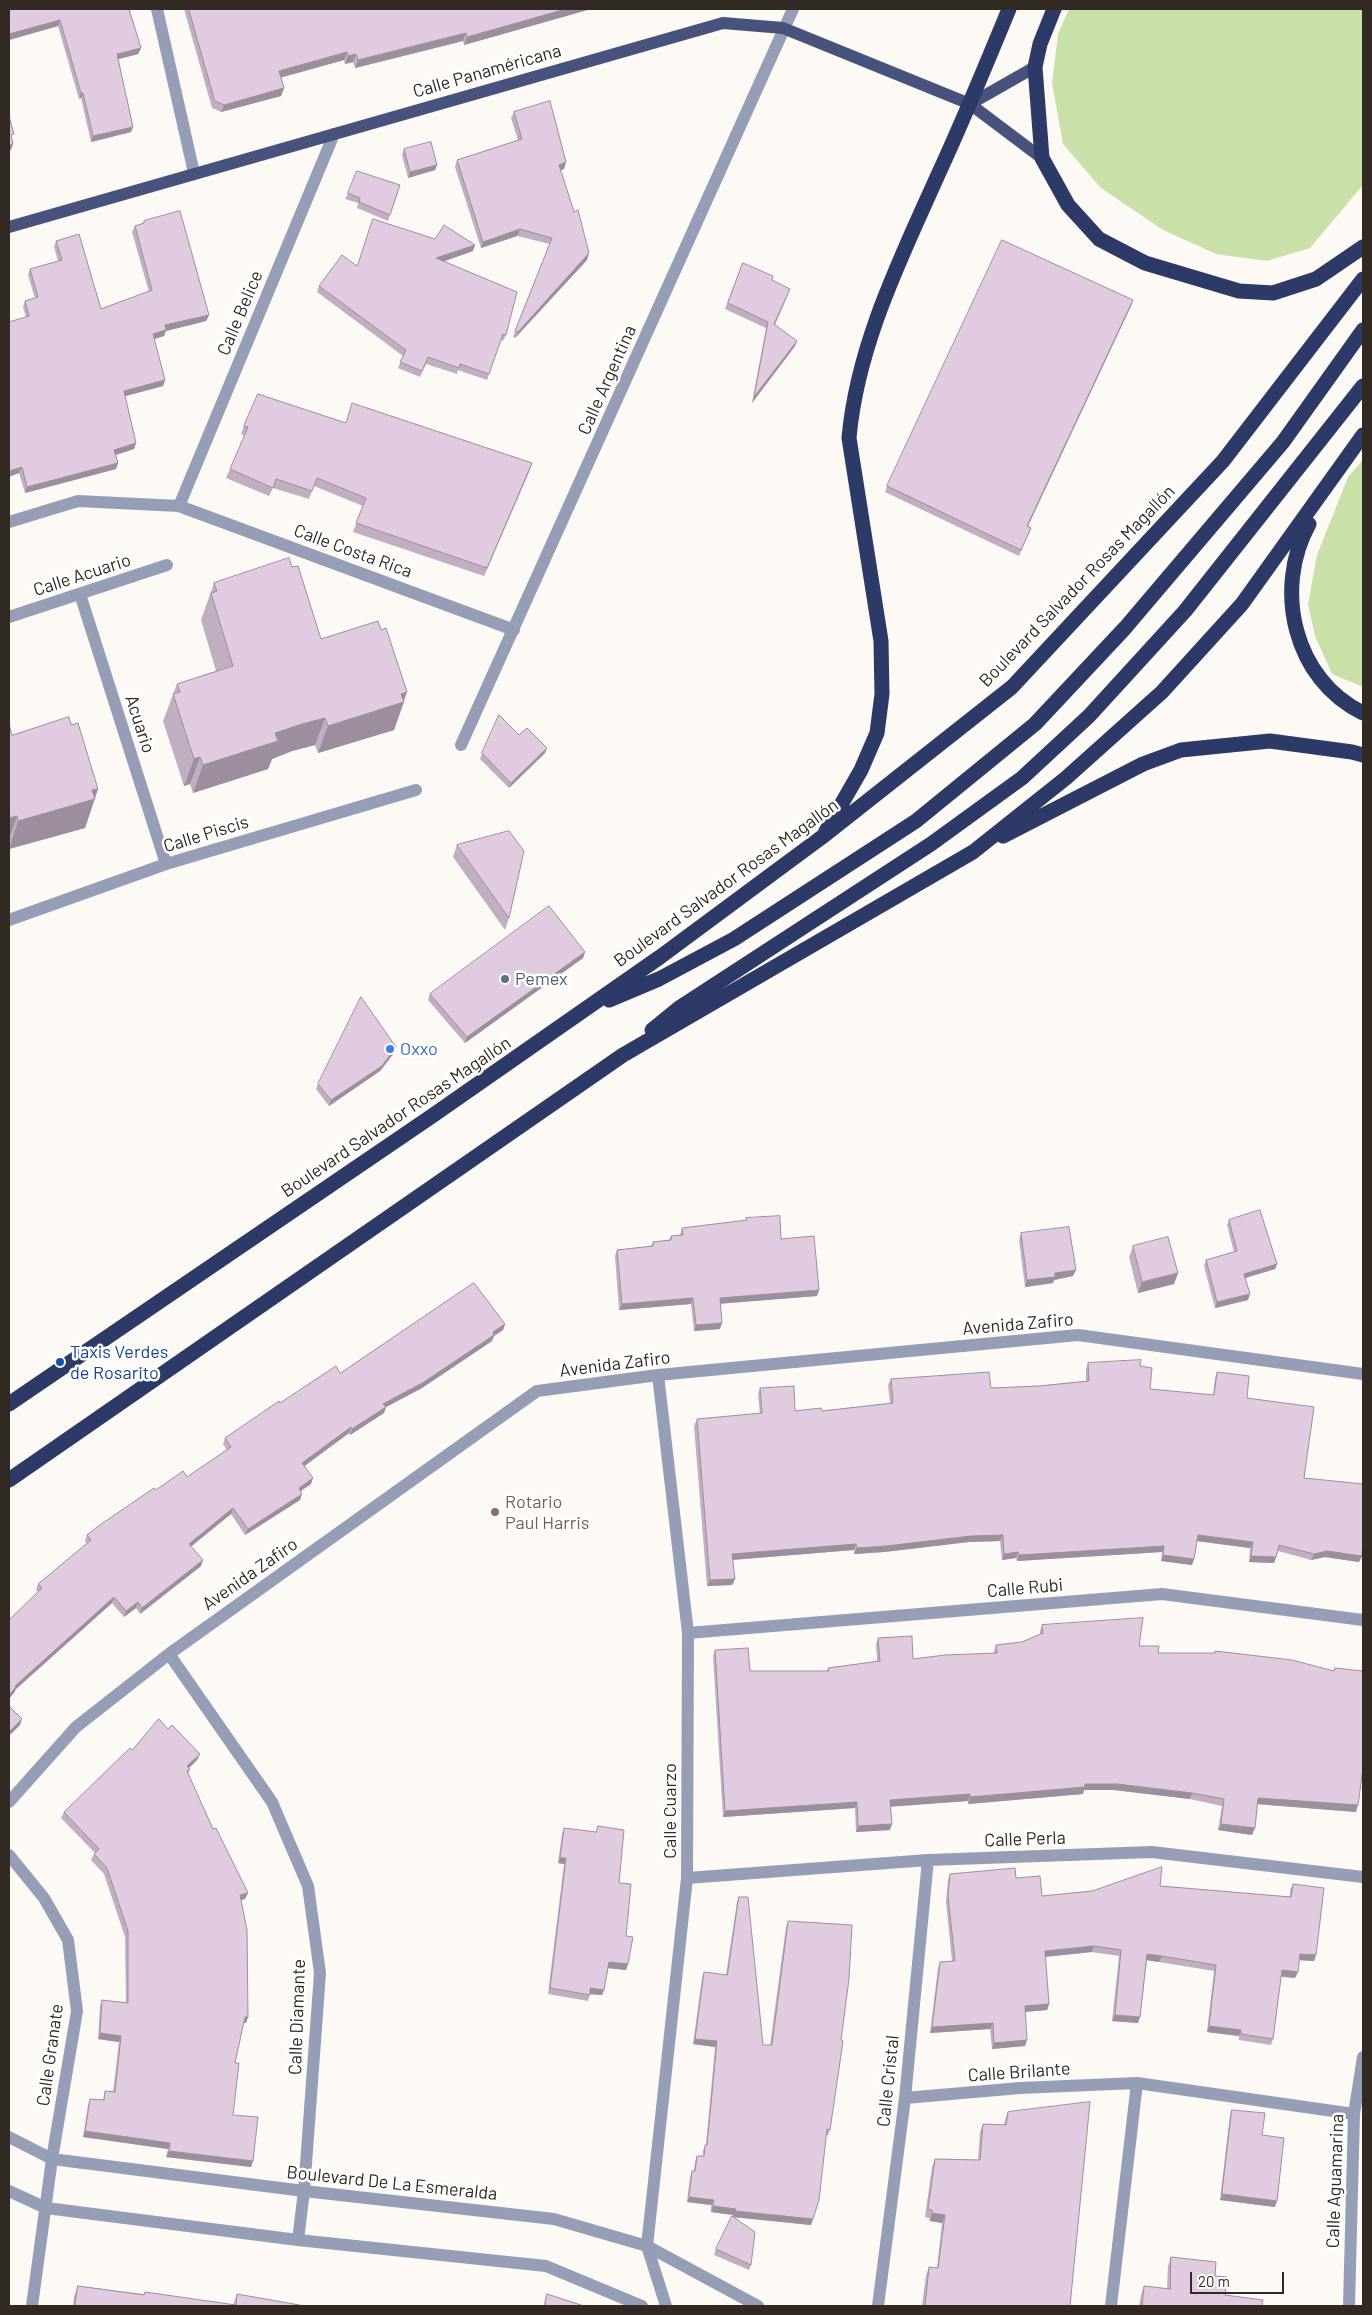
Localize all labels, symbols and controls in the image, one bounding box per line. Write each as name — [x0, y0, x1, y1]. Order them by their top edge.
street label: Calle Panaméricana — [410, 40, 564, 102]
street label: Calle Belice — [212, 267, 268, 359]
street label: Calle Argentina — [573, 322, 641, 438]
street label: Boulevard Salvador Rosas Magallón — [975, 481, 1179, 691]
street label: Calle Costa Rica — [291, 520, 415, 582]
street label: Calle Acuario — [30, 549, 134, 601]
street label: Acuario — [120, 692, 160, 756]
street label: Boulevard Salvador Rosas Magallón — [610, 794, 842, 972]
street label: Calle Piscis — [161, 811, 251, 857]
place label: Pemex — [515, 968, 568, 990]
marker: Pemex — [499, 973, 511, 985]
street label: Boulevard Salvador Rosas Magallón — [277, 1032, 515, 1202]
place label: Oxxo — [400, 1038, 438, 1060]
marker: Oxxo — [384, 1043, 396, 1055]
street label: Avenida Zafiro — [961, 1308, 1075, 1340]
place label: Taxis Verdes de Rosarito — [70, 1341, 168, 1384]
street label: Avenida Zafiro — [558, 1346, 672, 1382]
marker: Taxis Verdes de Rosarito — [54, 1356, 66, 1368]
place label: Rotario Paul Harris — [505, 1491, 590, 1534]
marker: Rotario Paul Harris — [489, 1506, 501, 1518]
street label: Avenida Zafiro — [198, 1533, 302, 1615]
street label: Calle Rubi — [986, 1574, 1064, 1602]
street label: Calle Cuarzo — [659, 1763, 681, 1859]
street label: Calle Perla — [984, 1827, 1066, 1851]
street label: Calle Diamante — [284, 1959, 310, 2075]
street label: Calle Granate — [32, 2003, 68, 2107]
street label: Calle Cristal — [872, 2034, 904, 2128]
street label: Calle Brilante — [967, 2058, 1071, 2086]
street label: Calle Aguamarina — [1322, 2113, 1348, 2249]
street label: Boulevard De La Esmeralda — [286, 2161, 498, 2205]
scale bar — [1192, 2262, 1286, 2294]
text: 20 m — [1198, 2272, 1230, 2290]

